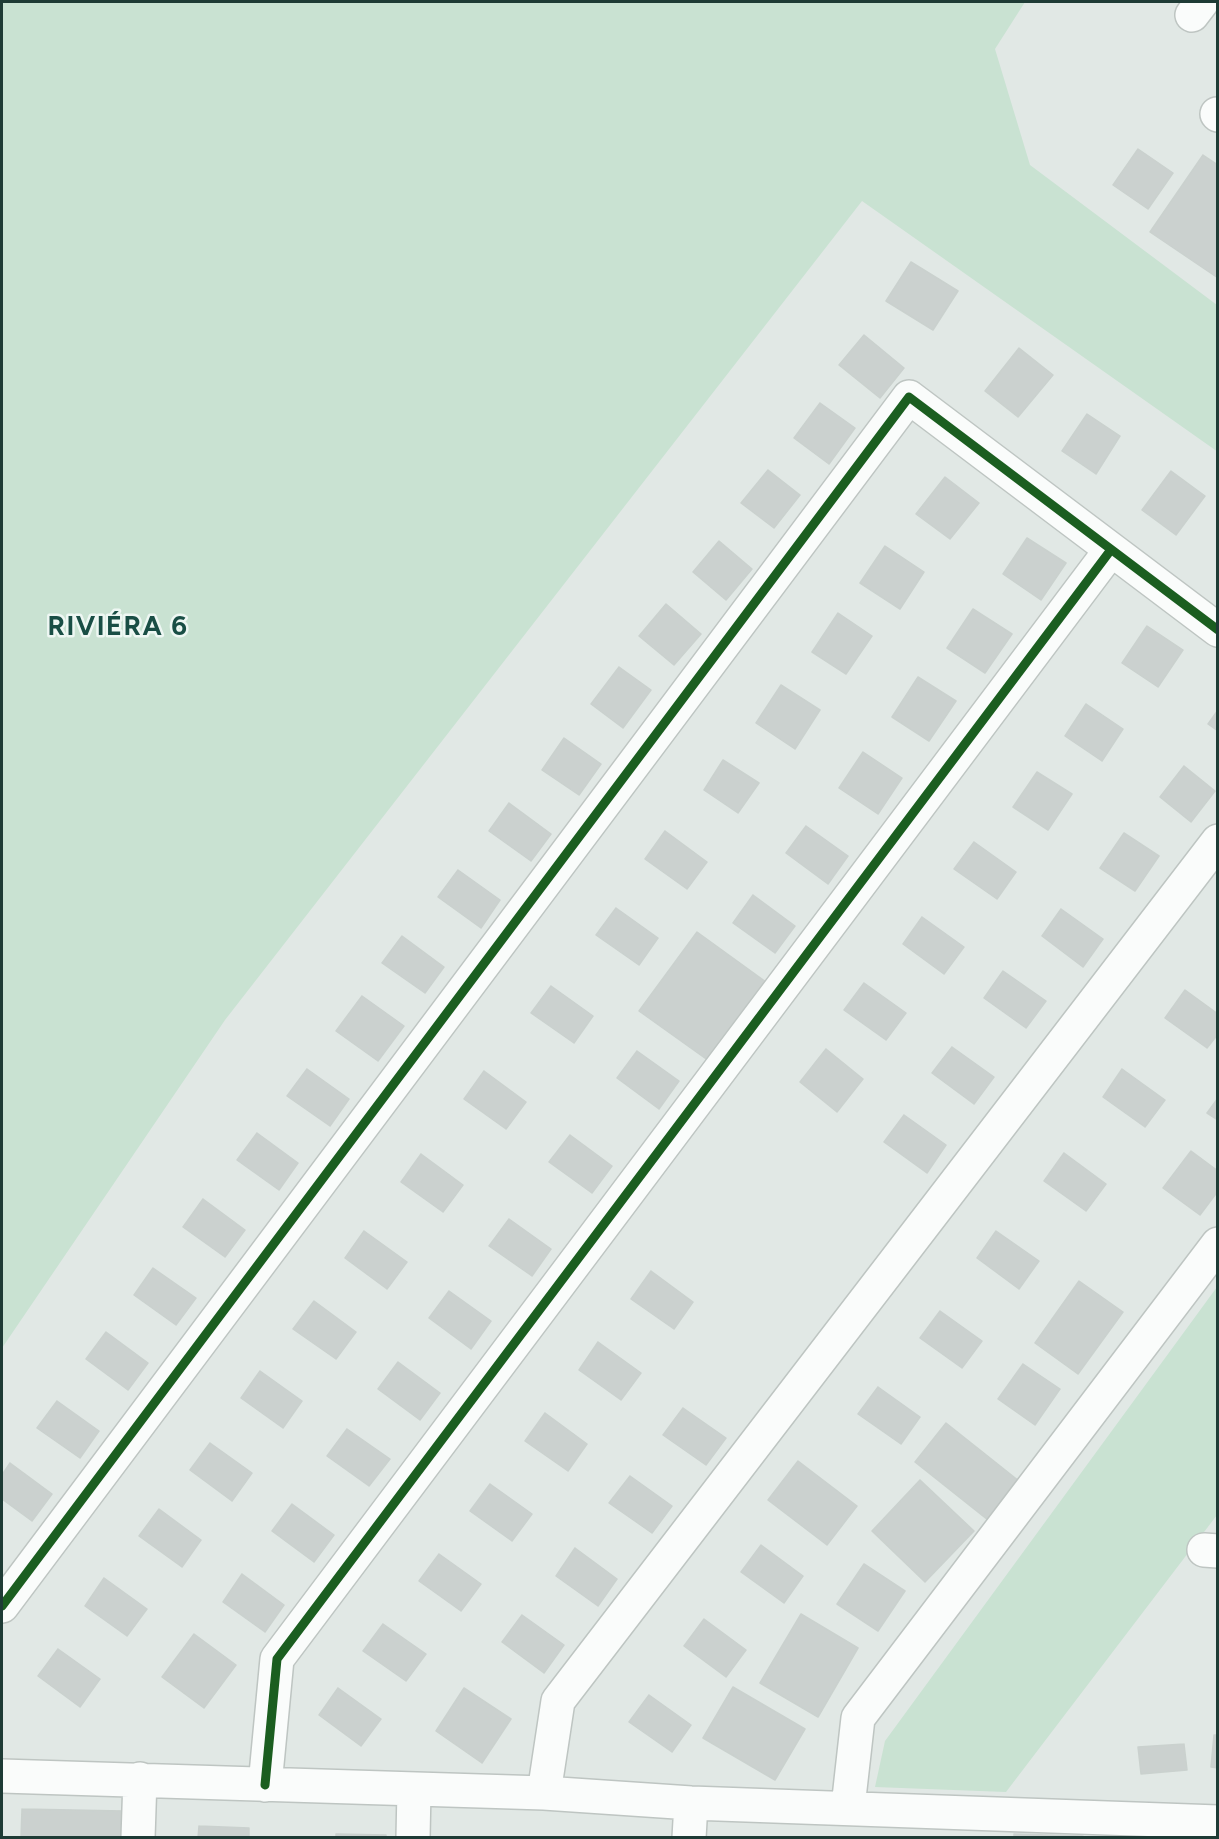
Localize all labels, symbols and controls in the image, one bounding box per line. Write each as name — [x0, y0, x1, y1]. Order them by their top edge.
district label: RIVIÉRA 6 — [48, 611, 188, 643]

